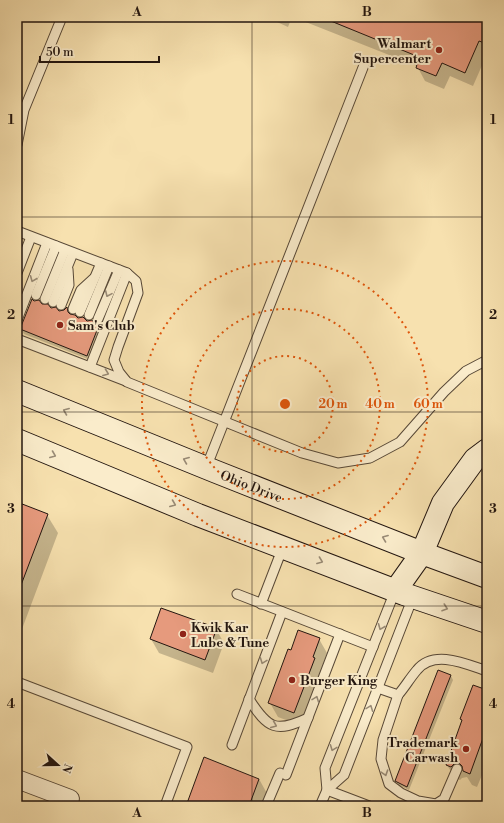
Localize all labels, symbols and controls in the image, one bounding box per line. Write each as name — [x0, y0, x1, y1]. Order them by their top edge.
text: A — [131, 4, 142, 20]
text: B — [362, 4, 372, 20]
place label: Walmart Supercenter — [354, 36, 431, 67]
scale bar — [40, 38, 159, 64]
text: 50 m — [46, 45, 74, 60]
marker: Walmart Supercenter — [434, 45, 444, 55]
text: 1 — [8, 112, 15, 128]
text: 1 — [490, 112, 497, 128]
one-way arrow — [30, 275, 38, 283]
one-way arrow — [105, 290, 113, 298]
text: 2 — [7, 307, 15, 323]
text: 2 — [489, 307, 497, 323]
place label: Sam's Club — [68, 318, 135, 334]
marker: Sam's Club — [55, 320, 65, 330]
one-way arrow — [102, 369, 109, 377]
centre of rings — [278, 397, 292, 411]
text: 20 m — [318, 397, 348, 412]
text: 40 m — [365, 397, 395, 412]
text: 60 m — [413, 397, 443, 412]
one-way arrow — [63, 408, 70, 416]
one-way arrow — [50, 450, 57, 458]
one-way arrow — [183, 457, 191, 465]
street label: Ohio Drive — [218, 467, 285, 506]
one-way arrow — [170, 500, 177, 508]
text: 3 — [7, 501, 15, 517]
text: 3 — [489, 501, 497, 517]
one-way arrow — [382, 535, 389, 543]
one-way arrow — [315, 556, 323, 564]
one-way arrow — [441, 603, 448, 612]
place label: Kwik Kar Lube & Tune — [191, 620, 269, 651]
one-way arrow — [377, 623, 385, 630]
marker: Kwik Kar Lube & Tune — [178, 629, 188, 639]
one-way arrow — [260, 658, 268, 665]
place label: Burger King — [300, 673, 378, 689]
marker: Burger King — [287, 675, 297, 685]
text: 4 — [7, 696, 16, 712]
one-way arrow — [311, 696, 319, 703]
text: 4 — [489, 696, 498, 712]
one-way arrow — [366, 705, 374, 712]
one-way arrow — [270, 720, 277, 728]
place label: Trademark Carwash — [387, 735, 459, 766]
one-way arrow — [330, 743, 338, 751]
marker: Trademark Carwash — [461, 744, 471, 754]
north arrow — [38, 745, 78, 785]
text: N — [58, 762, 74, 775]
one-way arrow — [380, 769, 389, 776]
text: A — [131, 805, 142, 821]
text: B — [362, 805, 372, 821]

